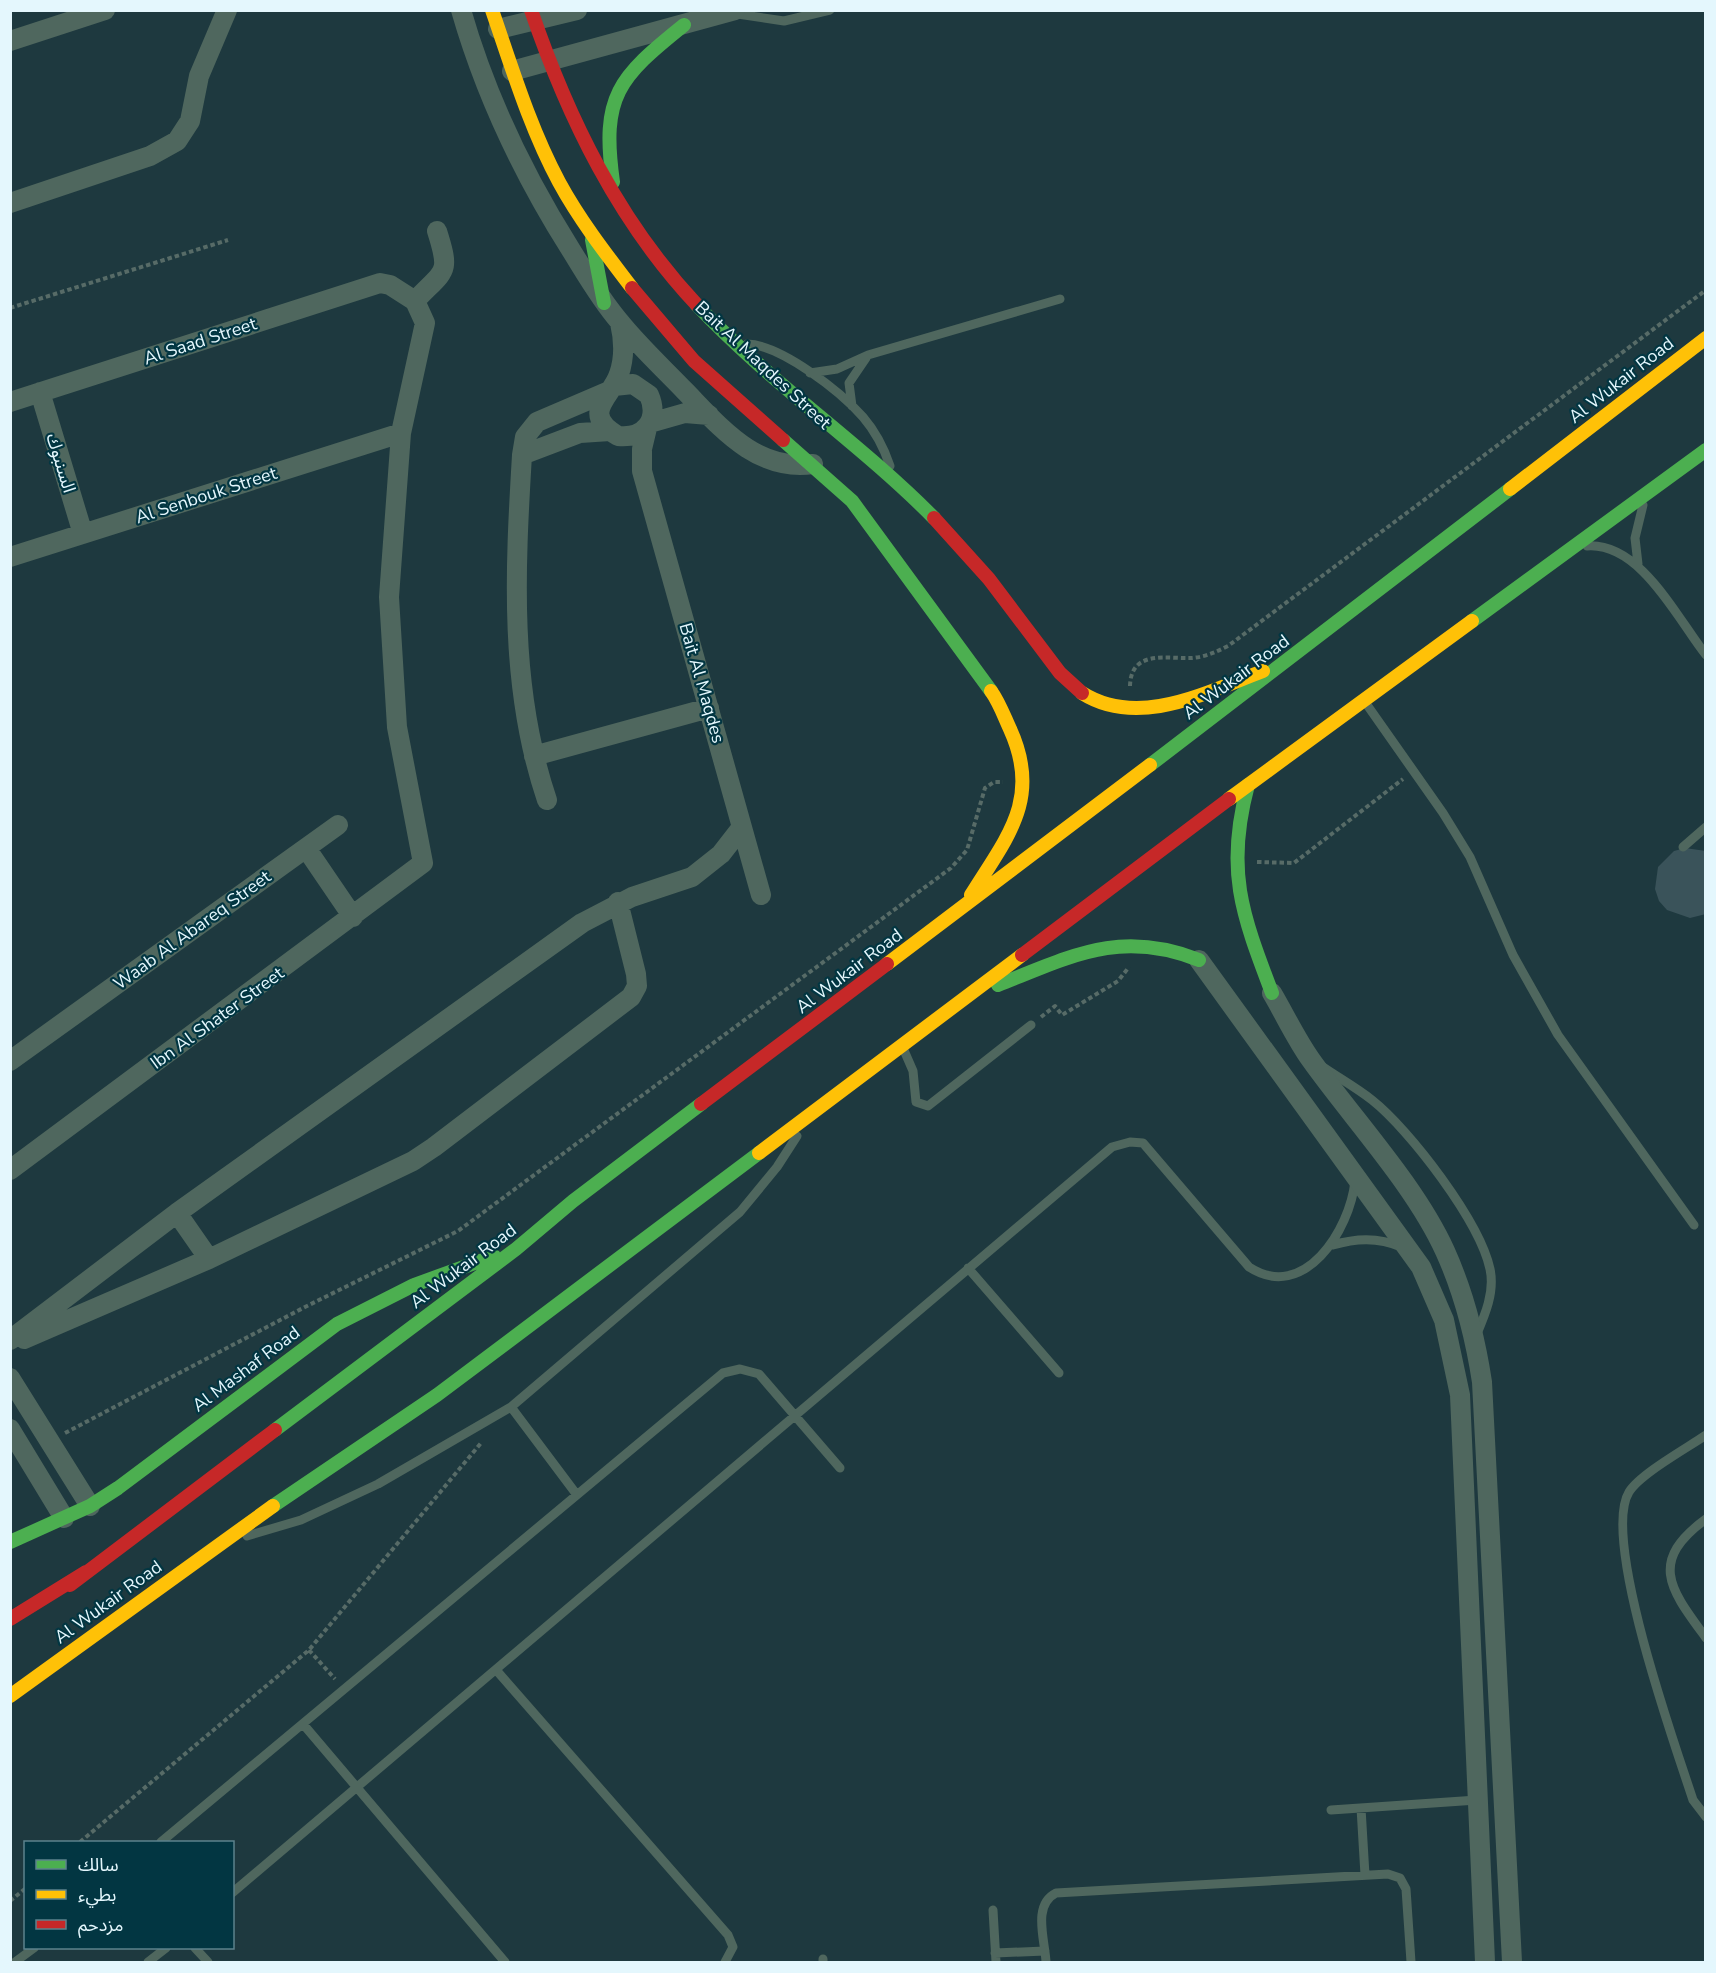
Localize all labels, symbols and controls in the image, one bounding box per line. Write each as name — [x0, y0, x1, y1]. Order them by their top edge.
street label: Bait Al Maqdes Street — [690, 296, 837, 435]
street label: Al Saad Street — [140, 311, 260, 371]
street label: Al Wukair Road — [1563, 331, 1679, 429]
street label: السنبوك — [41, 430, 81, 496]
street label: Al Senbouk Street — [132, 461, 280, 529]
street label: Bait Al Maqdes — [673, 620, 731, 746]
street label: Al Wukair Road — [1178, 629, 1294, 725]
street label: Waab Al Abareq Street — [108, 864, 276, 995]
street label: Al Wukair Road — [791, 923, 907, 1019]
street label: Ibn Al Shater Street — [145, 961, 289, 1075]
street label: Al Wukair Road — [405, 1218, 521, 1314]
street label: Al Mashaf Road — [187, 1321, 305, 1417]
street label: Al Wukair Road — [49, 1555, 167, 1649]
legend — [24, 1841, 234, 1949]
text: سالك — [78, 1853, 119, 1877]
text: بطيء — [78, 1883, 116, 1908]
text: مزدحم — [78, 1913, 123, 1938]

